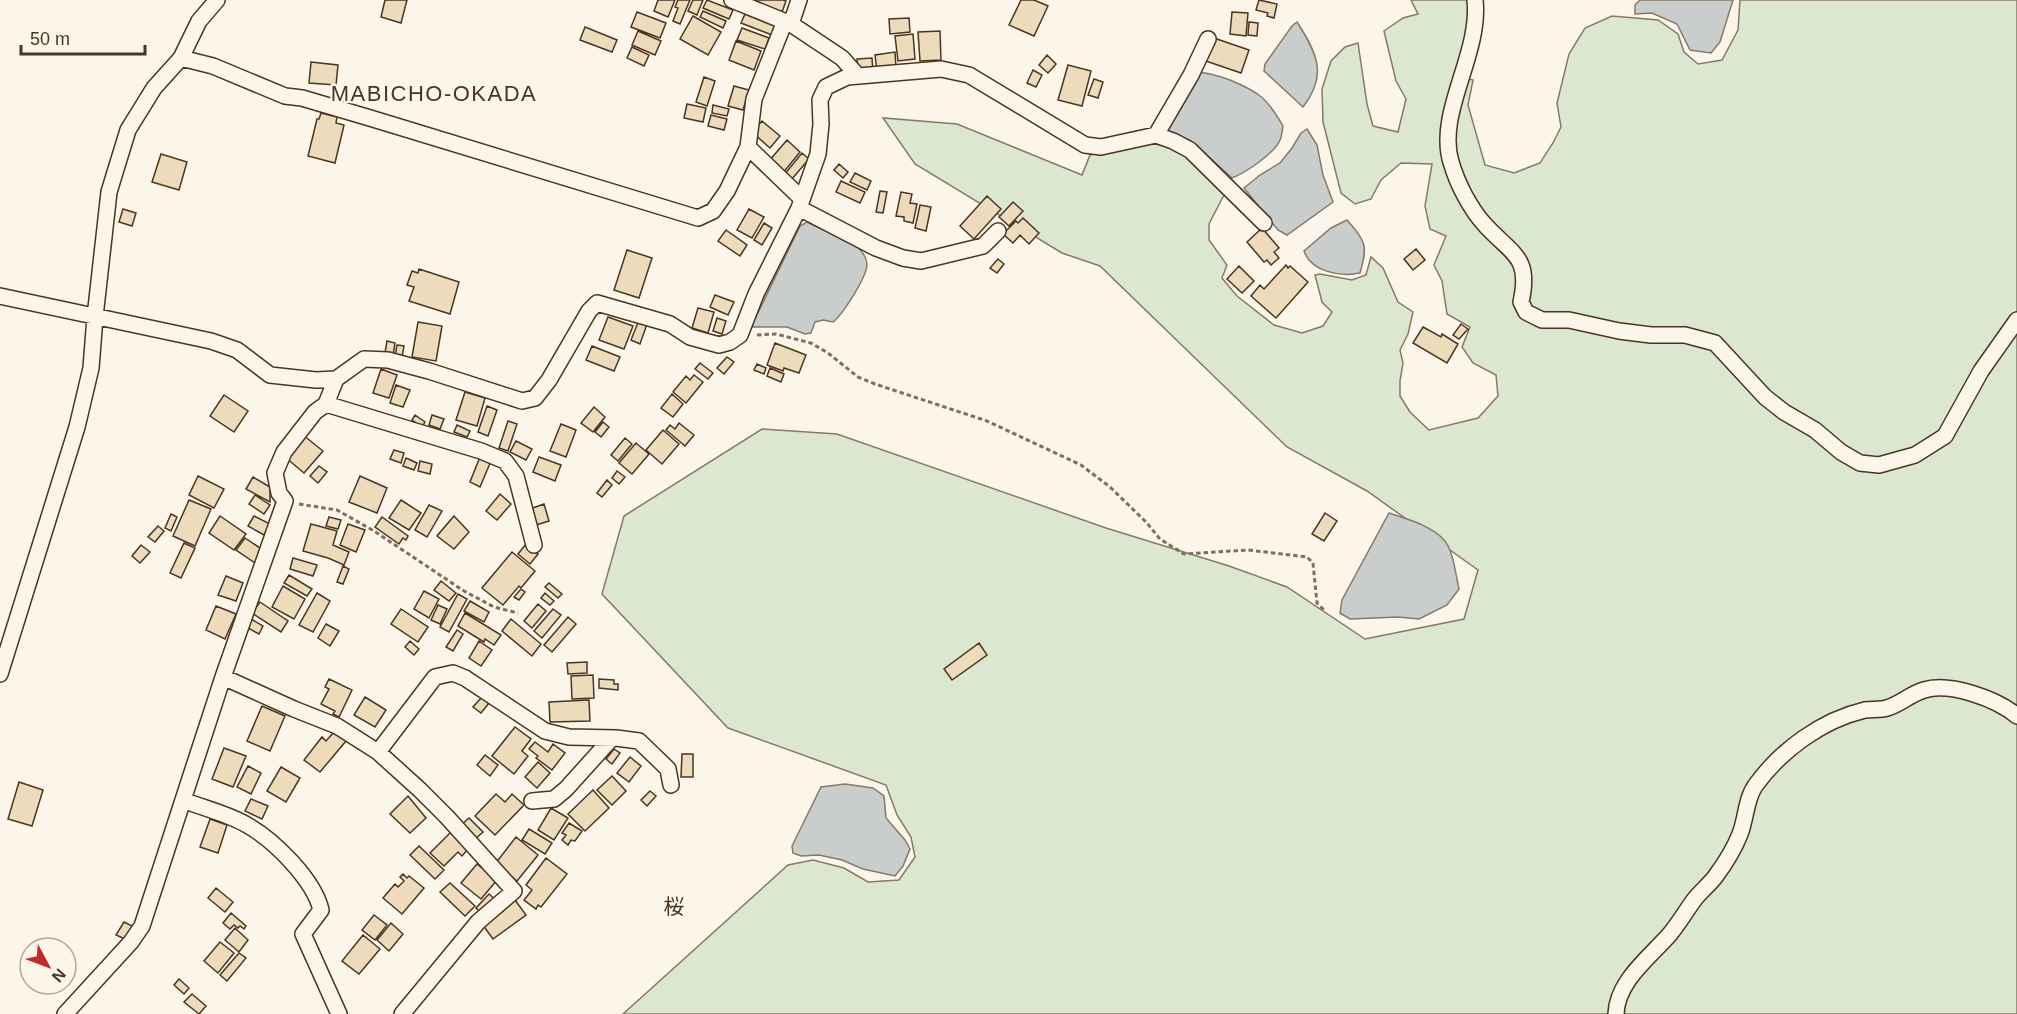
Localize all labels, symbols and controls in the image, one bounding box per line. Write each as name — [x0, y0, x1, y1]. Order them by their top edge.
scale bar — [21, 18, 146, 56]
text: 50 m — [30, 29, 70, 49]
district label: MABICHO-OKADA — [331, 81, 537, 106]
district label: 桜 — [664, 895, 685, 918]
north arrow — [18, 936, 78, 996]
text: N — [49, 966, 69, 985]

